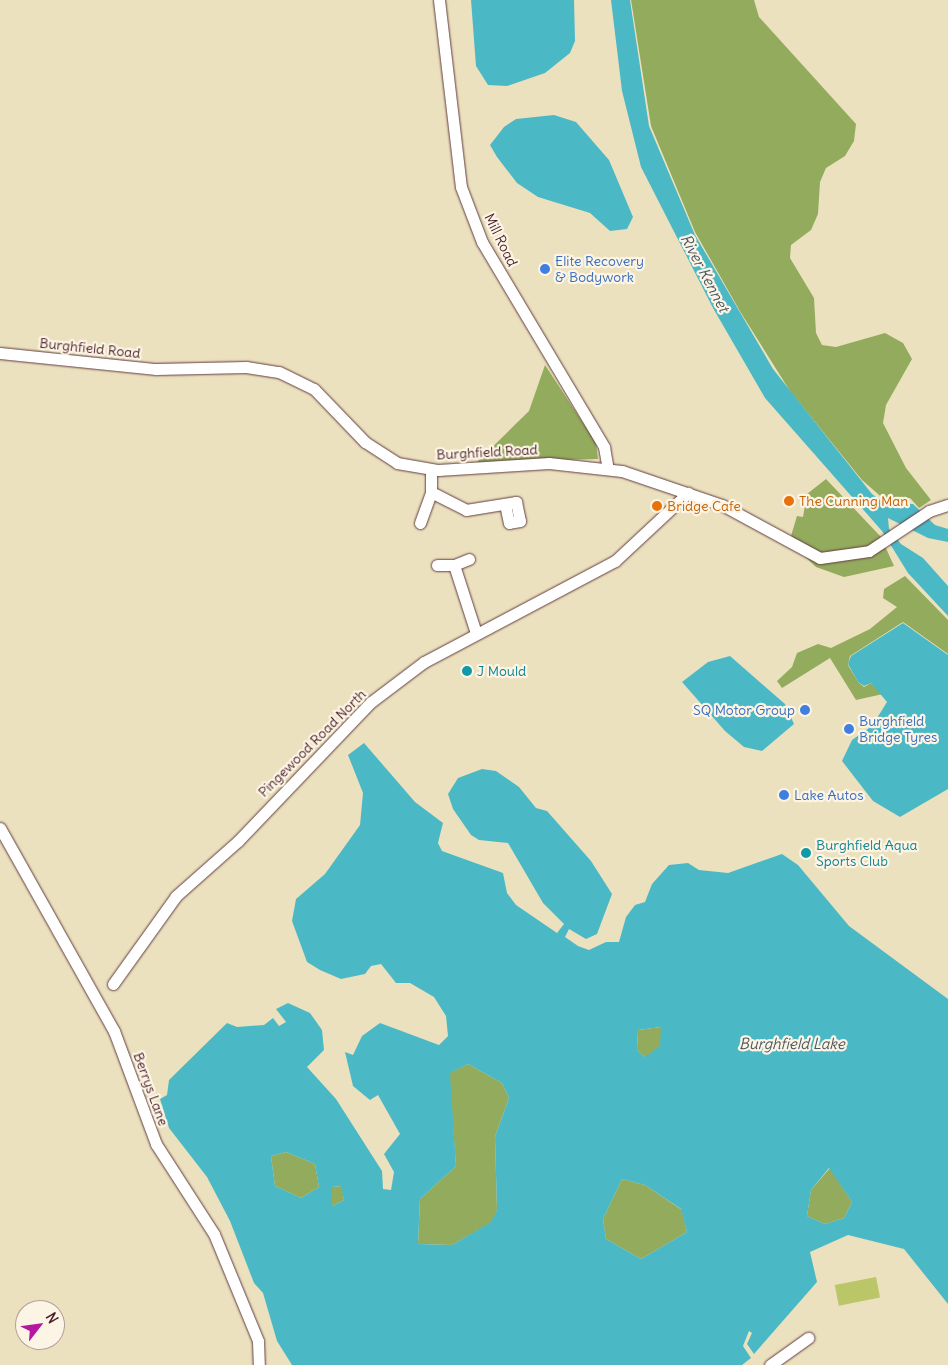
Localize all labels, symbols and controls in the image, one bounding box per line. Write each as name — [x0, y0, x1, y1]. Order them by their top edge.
street label: Mill Road — [481, 211, 521, 269]
water label: River Kennet — [677, 231, 733, 315]
place label: Elite Recovery & Bodywork — [555, 253, 644, 286]
marker: Elite Recovery & Bodywork — [539, 263, 551, 275]
street label: Burghfield Road — [39, 334, 141, 362]
street label: Burghfield Road — [436, 441, 538, 463]
place label: The Cunning Man — [799, 493, 908, 509]
marker: The Cunning Man — [783, 495, 795, 507]
place label: Bridge Cafe — [667, 498, 741, 514]
marker: Bridge Cafe — [651, 500, 663, 512]
place label: J Mould — [477, 663, 526, 679]
marker: J Mould — [461, 665, 473, 677]
street label: Pingewood Road North — [255, 686, 369, 800]
place label: SQ Motor Group — [693, 702, 795, 718]
marker: SQ Motor Group — [799, 704, 811, 716]
place label: Burghfield Bridge Tyres — [859, 713, 937, 746]
marker: Burghfield Bridge Tyres — [843, 723, 855, 735]
place label: Lake Autos — [794, 787, 864, 803]
marker: Lake Autos — [778, 789, 790, 801]
place label: Burghfield Aqua Sports Club — [816, 837, 918, 870]
marker: Burghfield Aqua Sports Club — [800, 847, 812, 859]
water label: Burghfield Lake — [739, 1035, 845, 1053]
street label: Berrys Lane — [130, 1050, 172, 1128]
north arrow — [15, 1300, 65, 1350]
text: N — [42, 1309, 62, 1327]

